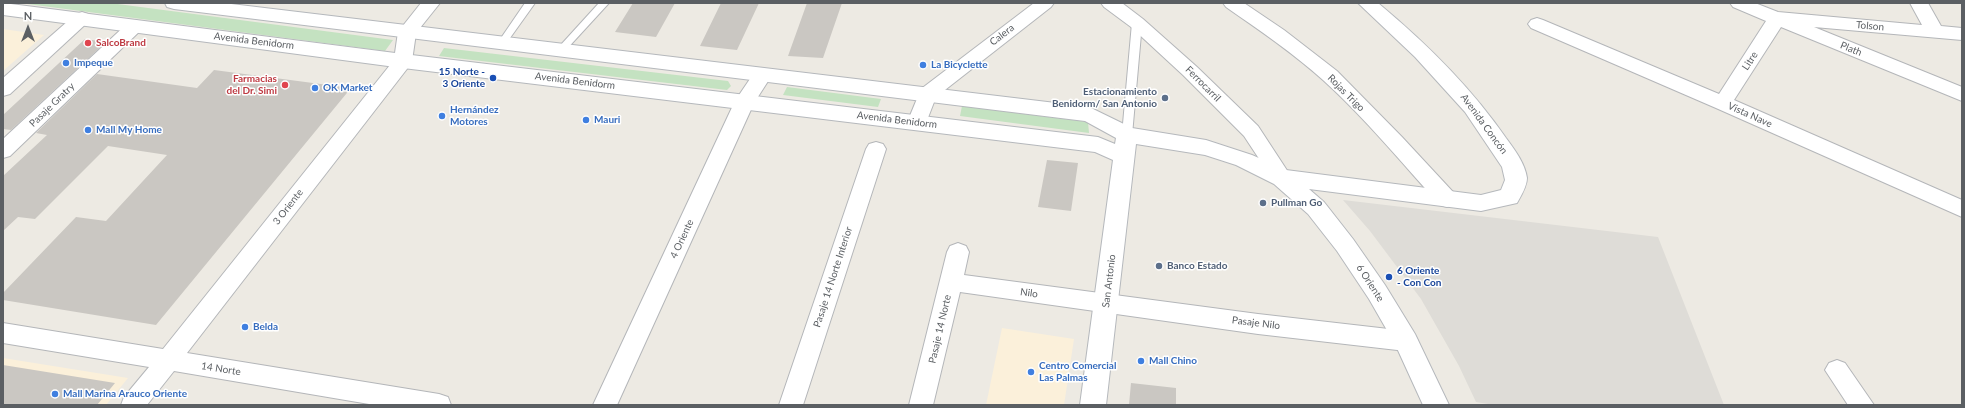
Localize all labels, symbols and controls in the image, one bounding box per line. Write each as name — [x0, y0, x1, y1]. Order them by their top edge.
north arrow — [8, 8, 48, 48]
text: N — [24, 9, 32, 22]
street label: Tolson — [1855, 19, 1885, 33]
street label: Calera — [987, 22, 1017, 48]
street label: Avenida Benidorm — [213, 30, 295, 52]
place label: SalcoBrand — [96, 37, 146, 49]
marker: SalcoBrand — [83, 38, 93, 48]
street label: Plath — [1838, 39, 1864, 59]
street label: Litre — [1740, 49, 1760, 73]
place label: Impeque — [74, 57, 113, 69]
marker: Impeque — [61, 58, 71, 68]
place label: La Bicyclette — [931, 59, 988, 71]
marker: La Bicyclette — [918, 60, 928, 70]
street label: Ferrocarril — [1183, 64, 1223, 104]
place label: 15 Norte - 3 Oriente — [439, 66, 485, 90]
street label: Avenida Benidorm — [534, 70, 616, 92]
street label: Rojas Trigo — [1325, 72, 1367, 114]
place label: Farmacias del Dr. Simi — [226, 73, 277, 96]
marker: 15 Norte - 3 Oriente — [488, 73, 498, 83]
street label: Pasaje Gratry — [27, 80, 77, 130]
marker: Farmacias del Dr. Simi — [280, 80, 290, 90]
place label: OK Market — [323, 82, 373, 94]
marker: OK Market — [310, 83, 320, 93]
place label: Estacionamiento Benidorm/ San Antonio — [1052, 86, 1157, 110]
street label: Avenida Concón — [1458, 92, 1510, 156]
marker: Estacionamiento Benidorm/ San Antonio — [1160, 93, 1170, 103]
street label: Vista Nave — [1726, 100, 1774, 130]
place label: Hernández Motores — [450, 104, 499, 128]
street label: Avenida Benidorm — [856, 109, 938, 131]
marker: Hernández Motores — [437, 111, 447, 121]
place label: Mauri — [594, 114, 620, 126]
marker: Mauri — [581, 115, 591, 125]
place label: Mall My Home — [96, 124, 162, 136]
marker: Mall My Home — [83, 125, 93, 135]
street label: 3 Oriente — [270, 187, 306, 227]
place label: Pullman Go — [1271, 197, 1322, 209]
marker: Pullman Go — [1258, 198, 1268, 208]
street label: 4 Oriente — [668, 217, 696, 261]
street label: Pasaje 14 Norte Interior — [811, 225, 855, 329]
street label: San Antonio — [1100, 254, 1118, 308]
place label: Banco Estado — [1167, 260, 1227, 272]
marker: Banco Estado — [1154, 261, 1164, 271]
street label: 6 Oriente — [1354, 262, 1386, 304]
place label: 6 Oriente - Con Con — [1397, 265, 1441, 288]
marker: 6 Oriente - Con Con — [1384, 272, 1394, 282]
street label: Nilo — [1019, 286, 1039, 300]
street label: Pasaje 14 Norte — [926, 293, 954, 365]
street label: Pasaje Nilo — [1231, 314, 1281, 332]
place label: Belda — [253, 321, 278, 333]
marker: Belda — [240, 322, 250, 332]
place label: Mall Chino — [1149, 355, 1197, 367]
marker: Mall Chino — [1136, 356, 1146, 366]
street label: 14 Norte — [200, 360, 242, 378]
place label: Centro Comercial Las Palmas — [1039, 360, 1116, 384]
marker: Centro Comercial Las Palmas — [1026, 367, 1036, 377]
place label: Mall Marina Arauco Oriente — [63, 388, 187, 400]
marker: Mall Marina Arauco Oriente — [50, 389, 60, 399]

